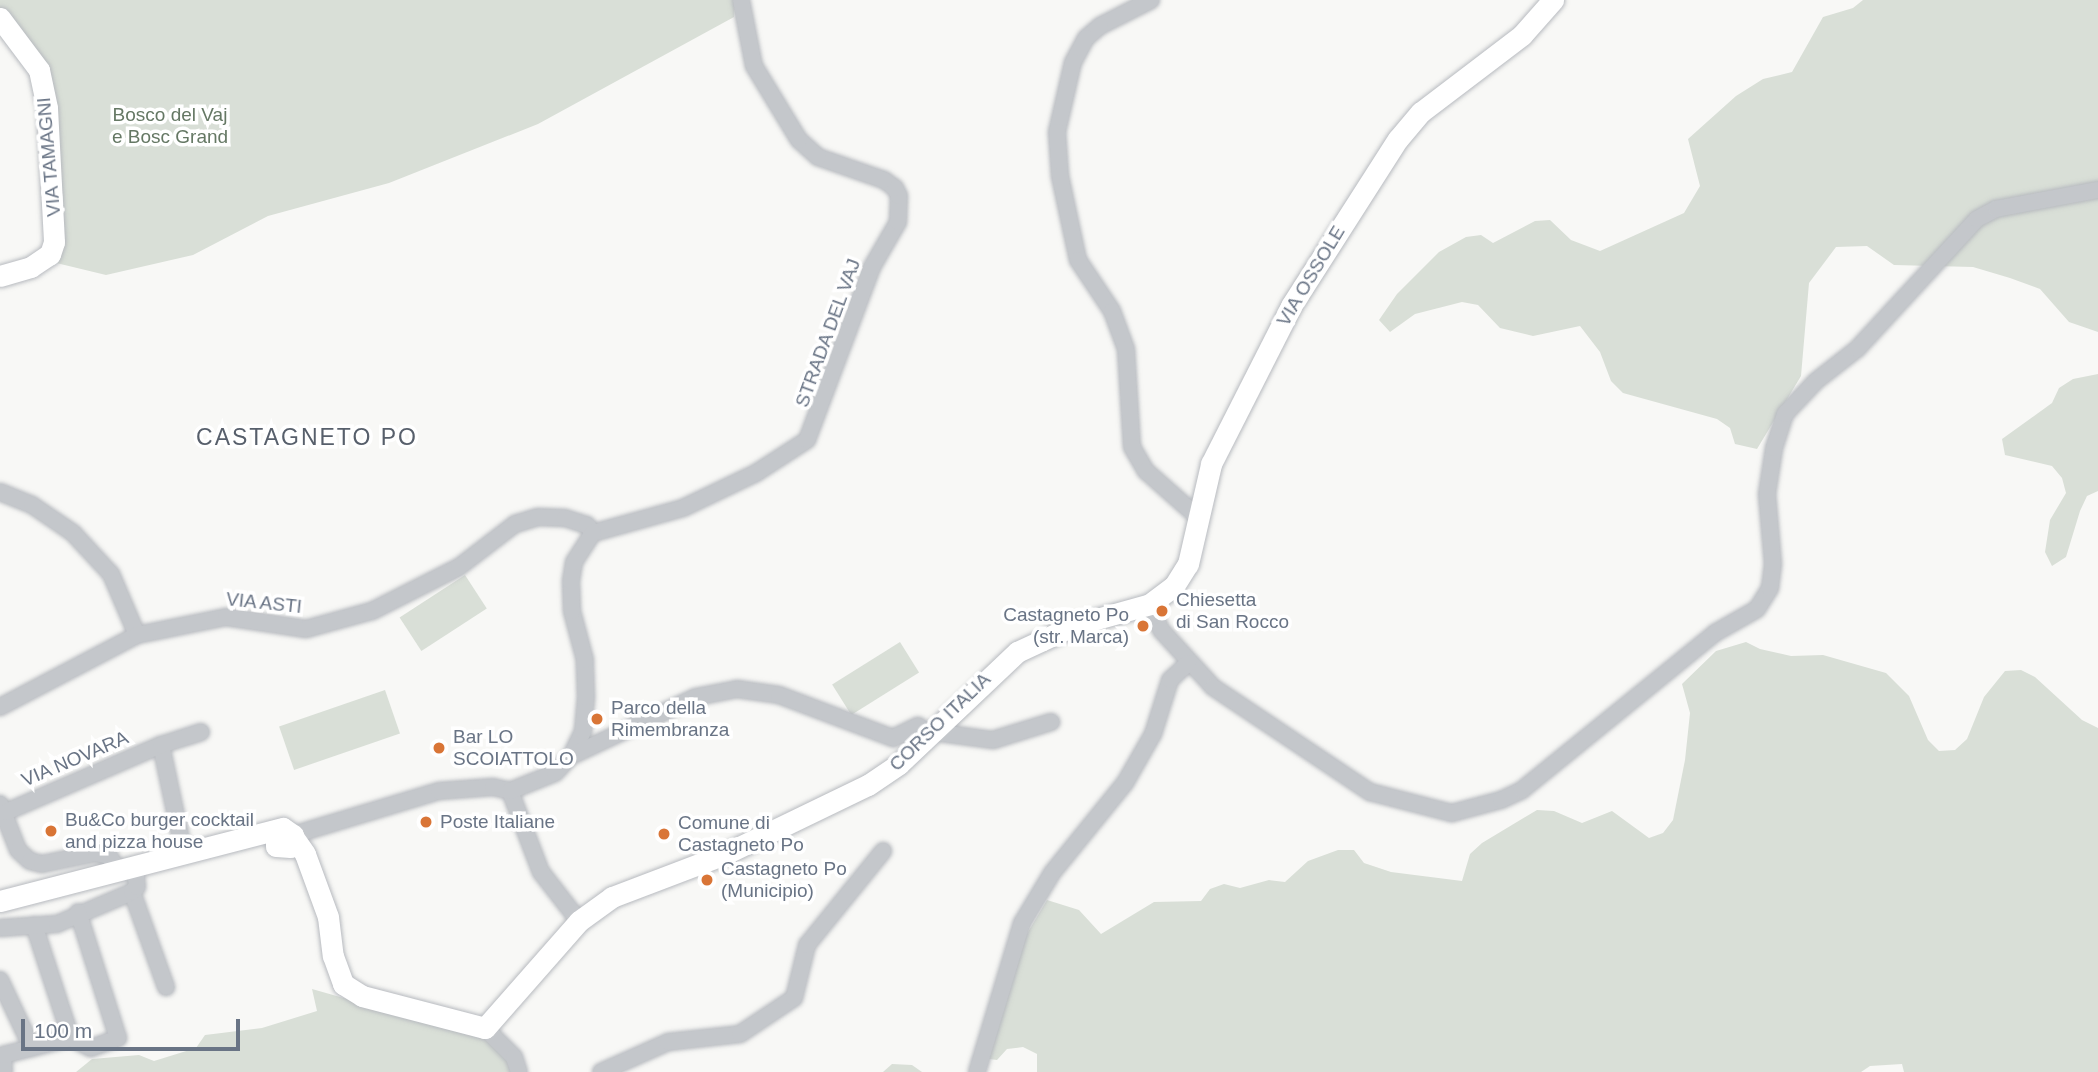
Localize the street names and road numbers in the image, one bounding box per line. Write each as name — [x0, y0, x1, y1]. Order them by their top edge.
street label: VIA TAMAGNI — [32, 96, 66, 218]
street label: VIA OSSOLE — [1272, 221, 1350, 331]
street label: STRADA DEL VAJ — [790, 255, 866, 411]
street label: VIA ASTI — [224, 588, 304, 618]
street label: CORSO ITALIA — [885, 668, 995, 776]
street label: VIA NOVARA — [18, 726, 132, 792]

